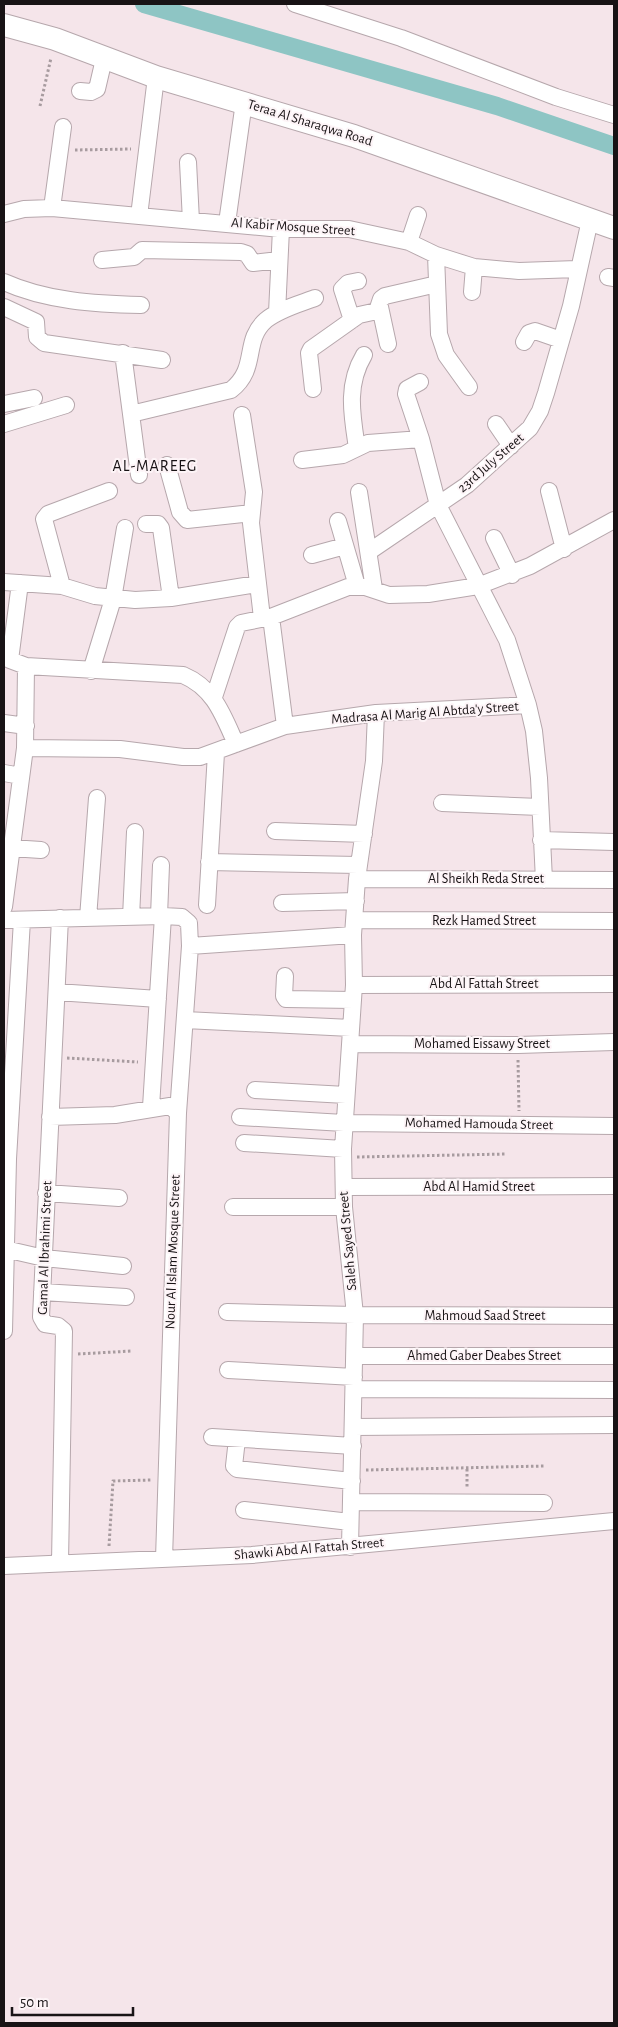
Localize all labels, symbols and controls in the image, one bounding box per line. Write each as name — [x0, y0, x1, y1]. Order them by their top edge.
street label: Teraa Al Sharaqwa Road — [246, 97, 374, 149]
street label: Al Kabir Mosque Street — [231, 216, 356, 238]
street label: 23rd July Street — [455, 430, 527, 495]
district label: AL-MAREEG — [113, 458, 197, 474]
street label: Madrasa Al Marig Al Abtda'y Street — [331, 699, 520, 727]
street label: Al Sheikh Reda Street — [428, 872, 545, 886]
street label: Rezk Hamed Street — [432, 914, 537, 928]
street label: Abd Al Fattah Street — [430, 977, 539, 991]
street label: Mohamed Eissawy Street — [414, 1037, 550, 1051]
street label: Mohamed Hamouda Street — [405, 1116, 554, 1132]
street label: Nour Al Islam Mosque Street — [163, 1174, 183, 1330]
street label: Gamal Al Ibrahimi Street — [36, 1180, 54, 1315]
street label: Abd Al Hamid Street — [423, 1180, 535, 1194]
street label: Saleh Sayed Street — [337, 1190, 359, 1291]
street label: Mahmoud Saad Street — [424, 1309, 546, 1323]
street label: Ahmed Gaber Deabes Street — [407, 1349, 561, 1363]
street label: Shawki Abd Al Fattah Street — [233, 1535, 385, 1563]
scale bar — [12, 1984, 134, 2016]
text: 50 m — [20, 1995, 49, 2010]

